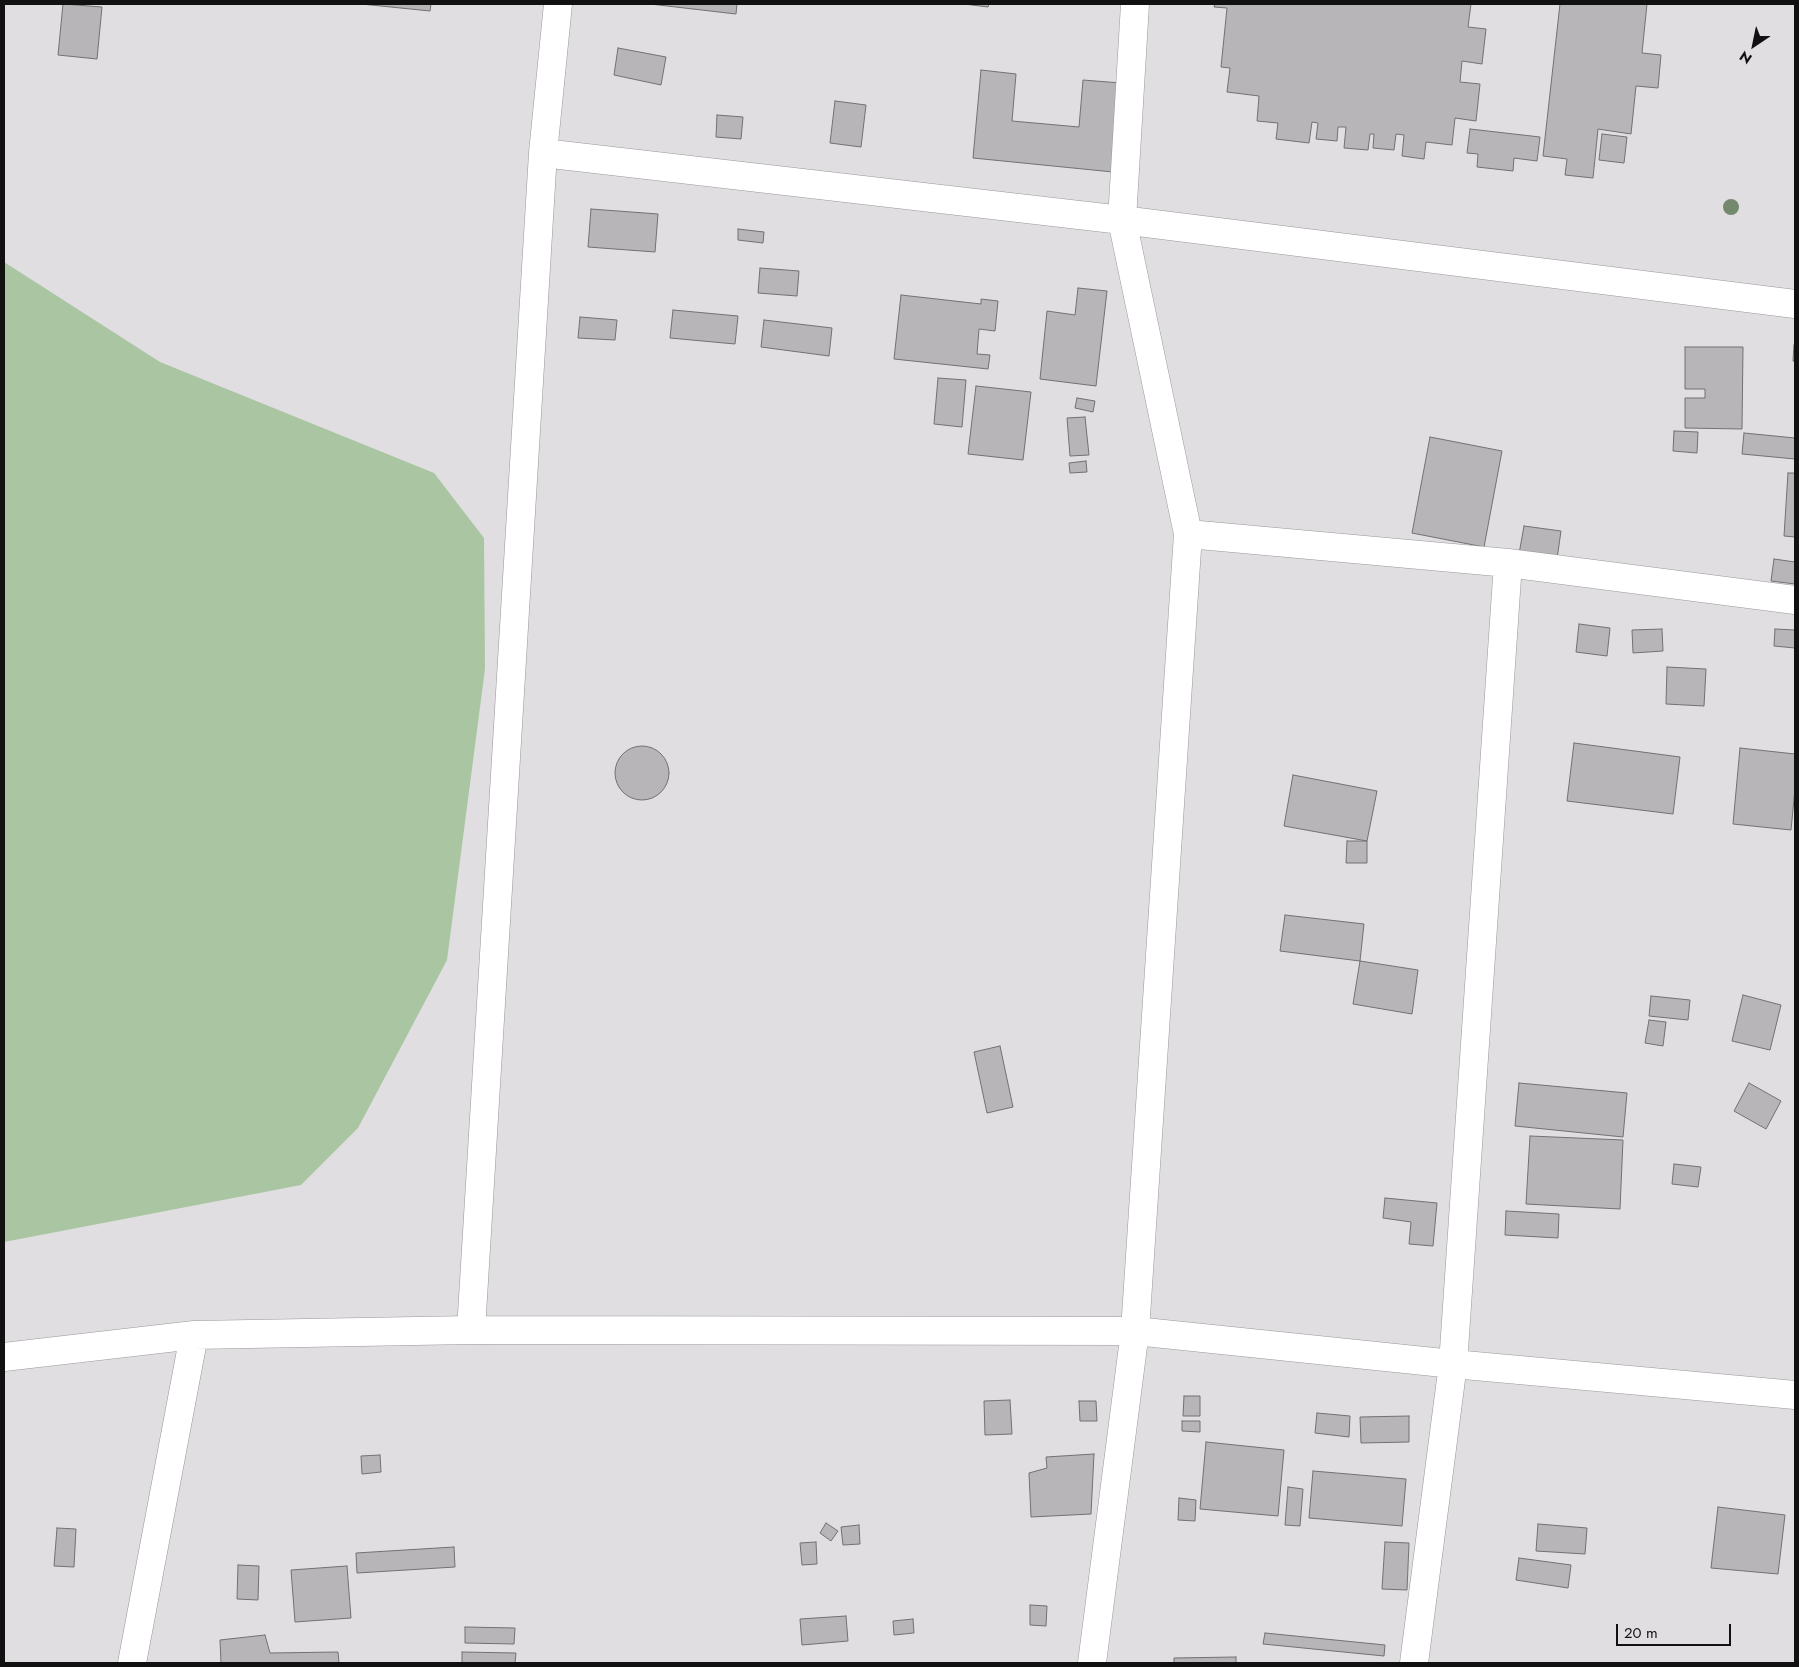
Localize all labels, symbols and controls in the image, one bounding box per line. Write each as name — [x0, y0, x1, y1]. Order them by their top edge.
north arrow — [1729, 20, 1779, 70]
text: N — [1735, 46, 1756, 69]
scale bar — [1619, 1614, 1734, 1646]
text: 20 m — [1624, 1622, 1658, 1644]

